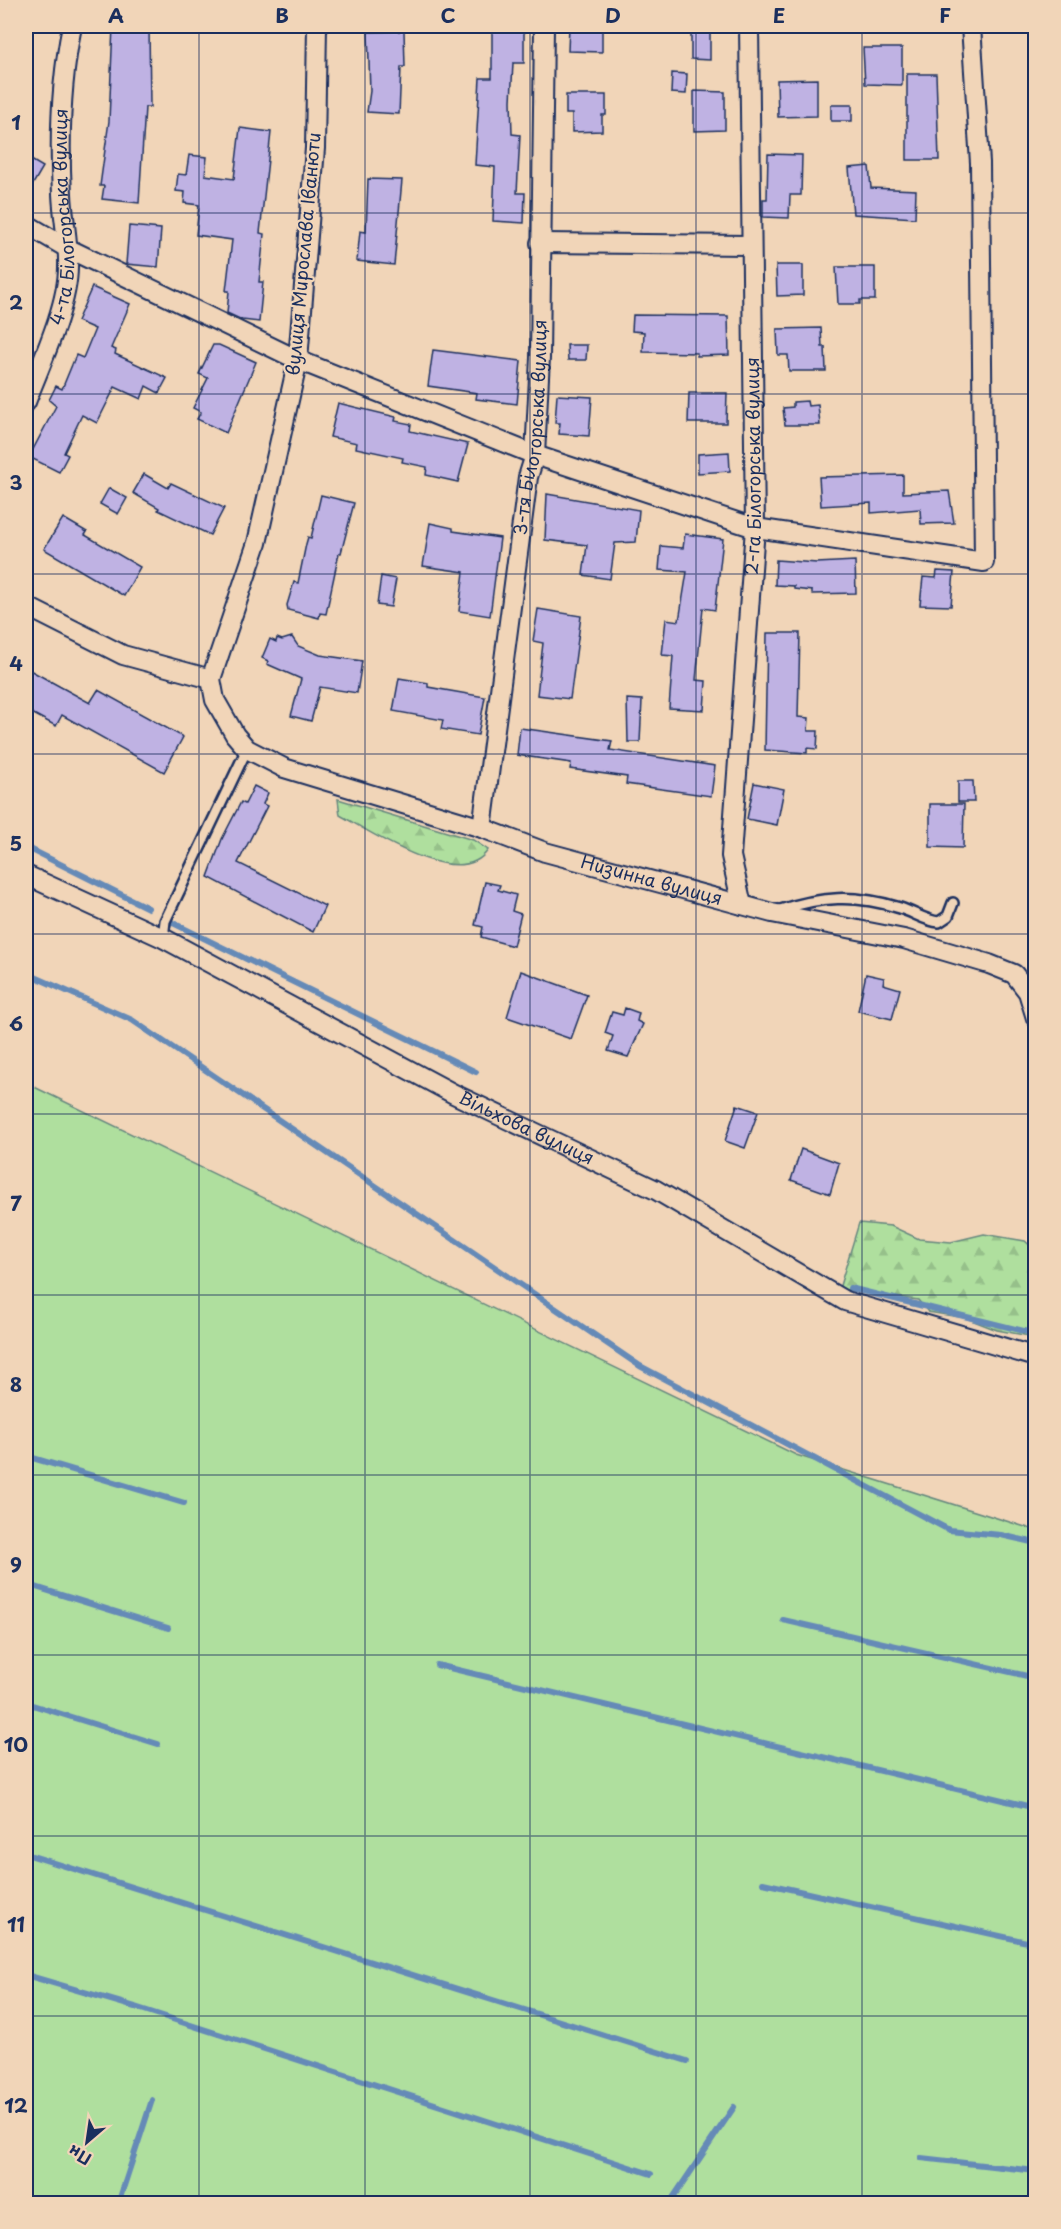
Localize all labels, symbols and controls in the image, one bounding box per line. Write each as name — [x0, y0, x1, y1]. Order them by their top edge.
text: A — [108, 0, 124, 30]
text: B — [275, 0, 289, 30]
text: C — [440, 0, 456, 30]
text: D — [605, 0, 621, 30]
text: E — [773, 0, 785, 30]
text: F — [939, 0, 951, 30]
text: 1 — [11, 107, 21, 137]
street label: 4-та Білогорська вулиця — [42, 108, 80, 328]
street label: вулиця Мирослава Іванюти — [278, 131, 327, 377]
text: 2 — [9, 287, 23, 317]
street label: 3-тя Білогорська вулиця — [505, 319, 552, 537]
street label: 2-га Білогорська вулиця — [737, 357, 767, 576]
text: 3 — [9, 467, 23, 497]
text: 4 — [9, 648, 23, 678]
text: 5 — [10, 828, 22, 858]
street label: Низинна вулиця — [578, 847, 726, 911]
text: 6 — [9, 1008, 23, 1038]
street label: Вільхова вулиця — [455, 1083, 599, 1171]
text: 7 — [10, 1188, 22, 1218]
text: 8 — [10, 1369, 22, 1399]
text: 9 — [10, 1549, 22, 1579]
text: 10 — [4, 1729, 28, 1759]
text: 11 — [7, 1909, 25, 1939]
text: 12 — [4, 2090, 28, 2120]
north arrow — [57, 2112, 117, 2172]
text: Пн — [63, 2140, 95, 2172]

